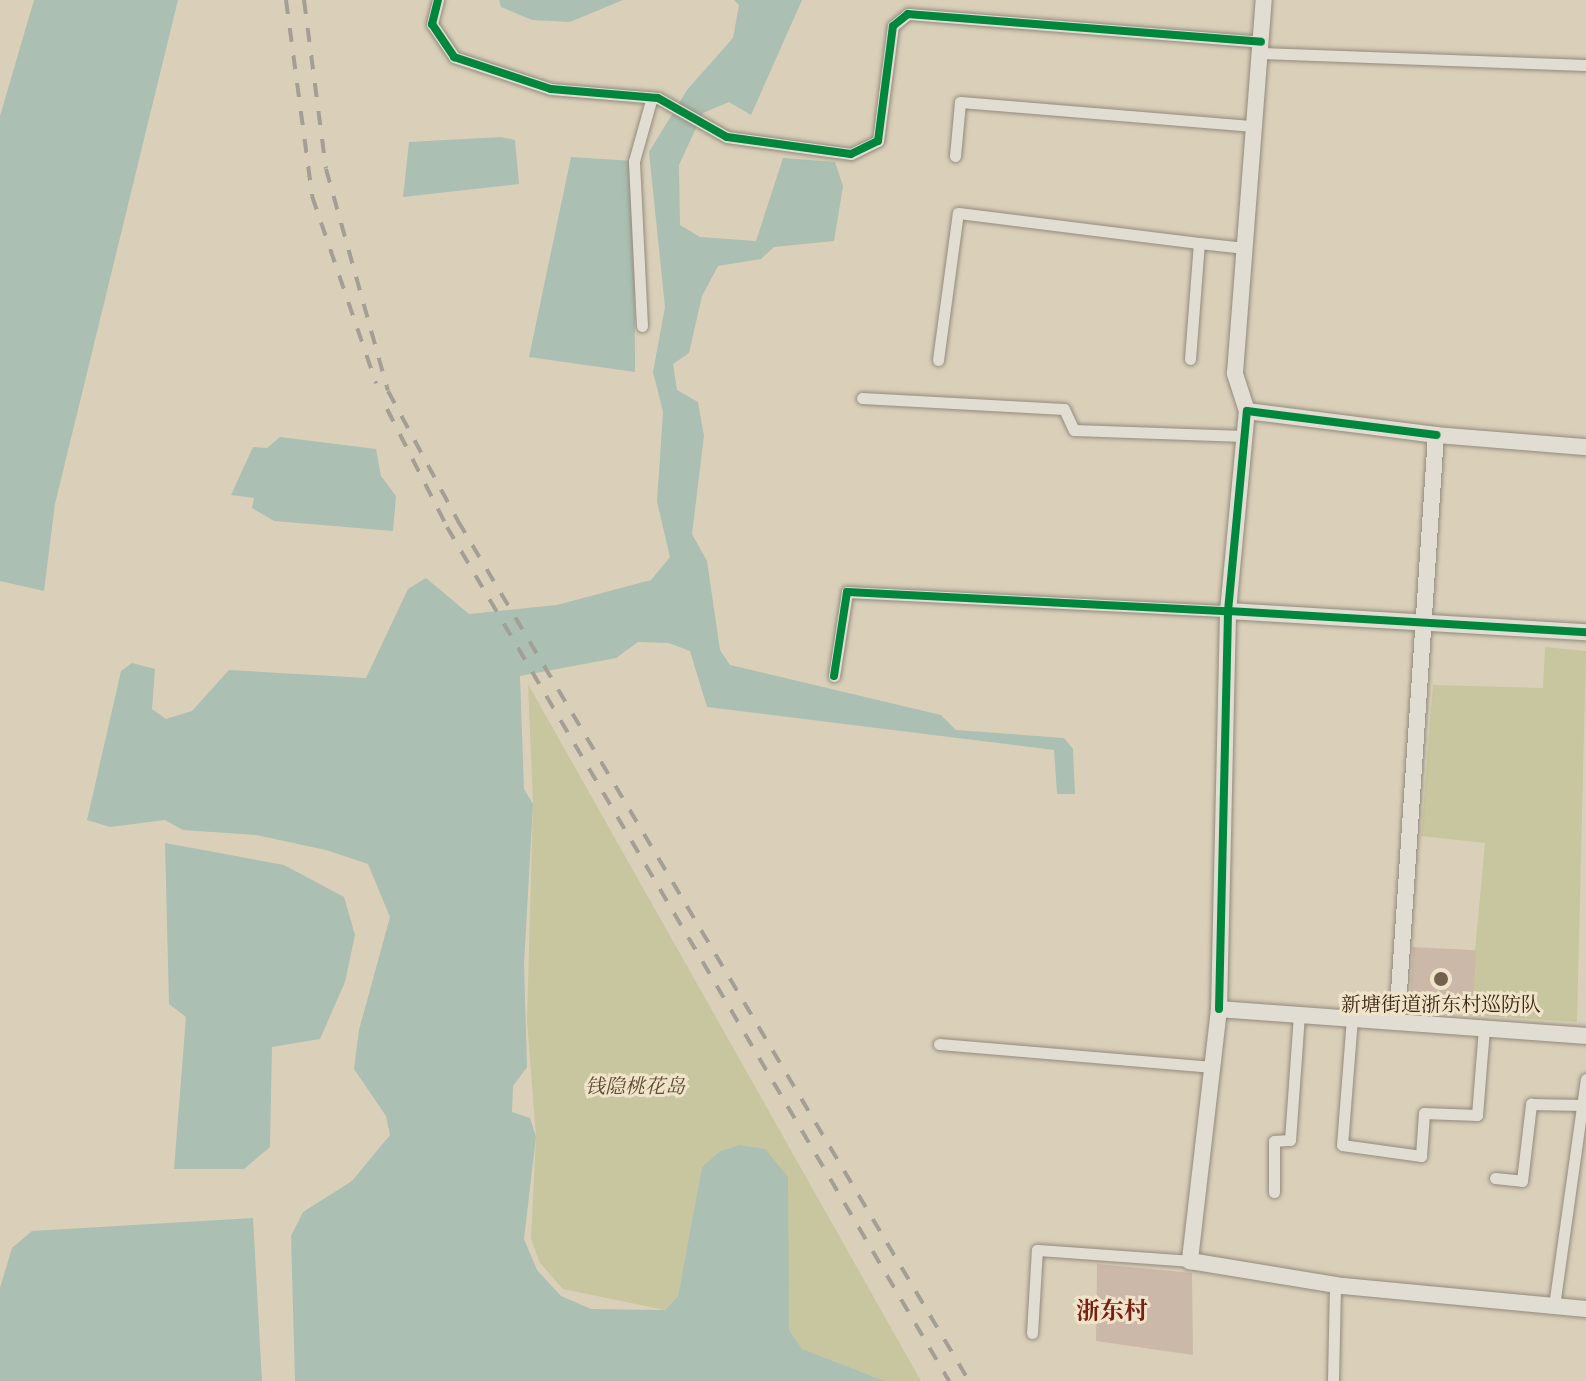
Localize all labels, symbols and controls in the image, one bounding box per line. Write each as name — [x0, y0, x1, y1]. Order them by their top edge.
marker: 新塘街道浙东村巡防队 — [1432, 970, 1450, 988]
place label: 新塘街道浙东村巡防队 — [1341, 992, 1541, 1016]
park label: 钱隐桃花岛 — [585, 1074, 685, 1098]
district label: 浙东村 — [1076, 1297, 1148, 1325]

